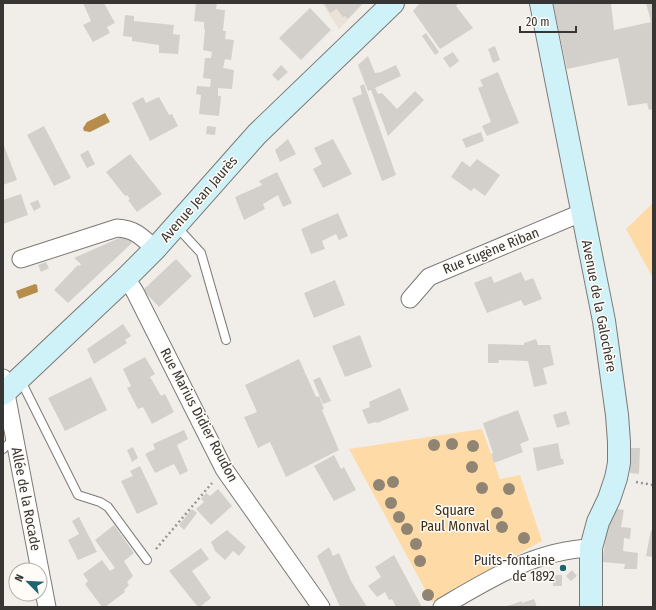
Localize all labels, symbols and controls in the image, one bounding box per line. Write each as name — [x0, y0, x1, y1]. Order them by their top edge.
scale bar — [520, 8, 576, 34]
text: 20 m — [526, 15, 550, 29]
street label: Avenue Jean Jaurès — [157, 152, 241, 246]
street label: Rue Eugène Riban — [440, 224, 542, 278]
street label: Avenue de la Galochère — [578, 238, 620, 374]
street label: Rue Marius Didier Roudon — [156, 345, 242, 485]
street label: Allée de la Rocade — [8, 446, 44, 552]
park label: Square Paul Monval — [421, 502, 490, 535]
place label: Puits-fontaine de 1892 — [474, 552, 555, 585]
north arrow — [8, 562, 48, 602]
marker: Puits-fontaine de 1892 — [558, 563, 568, 573]
text: N — [12, 572, 27, 584]

